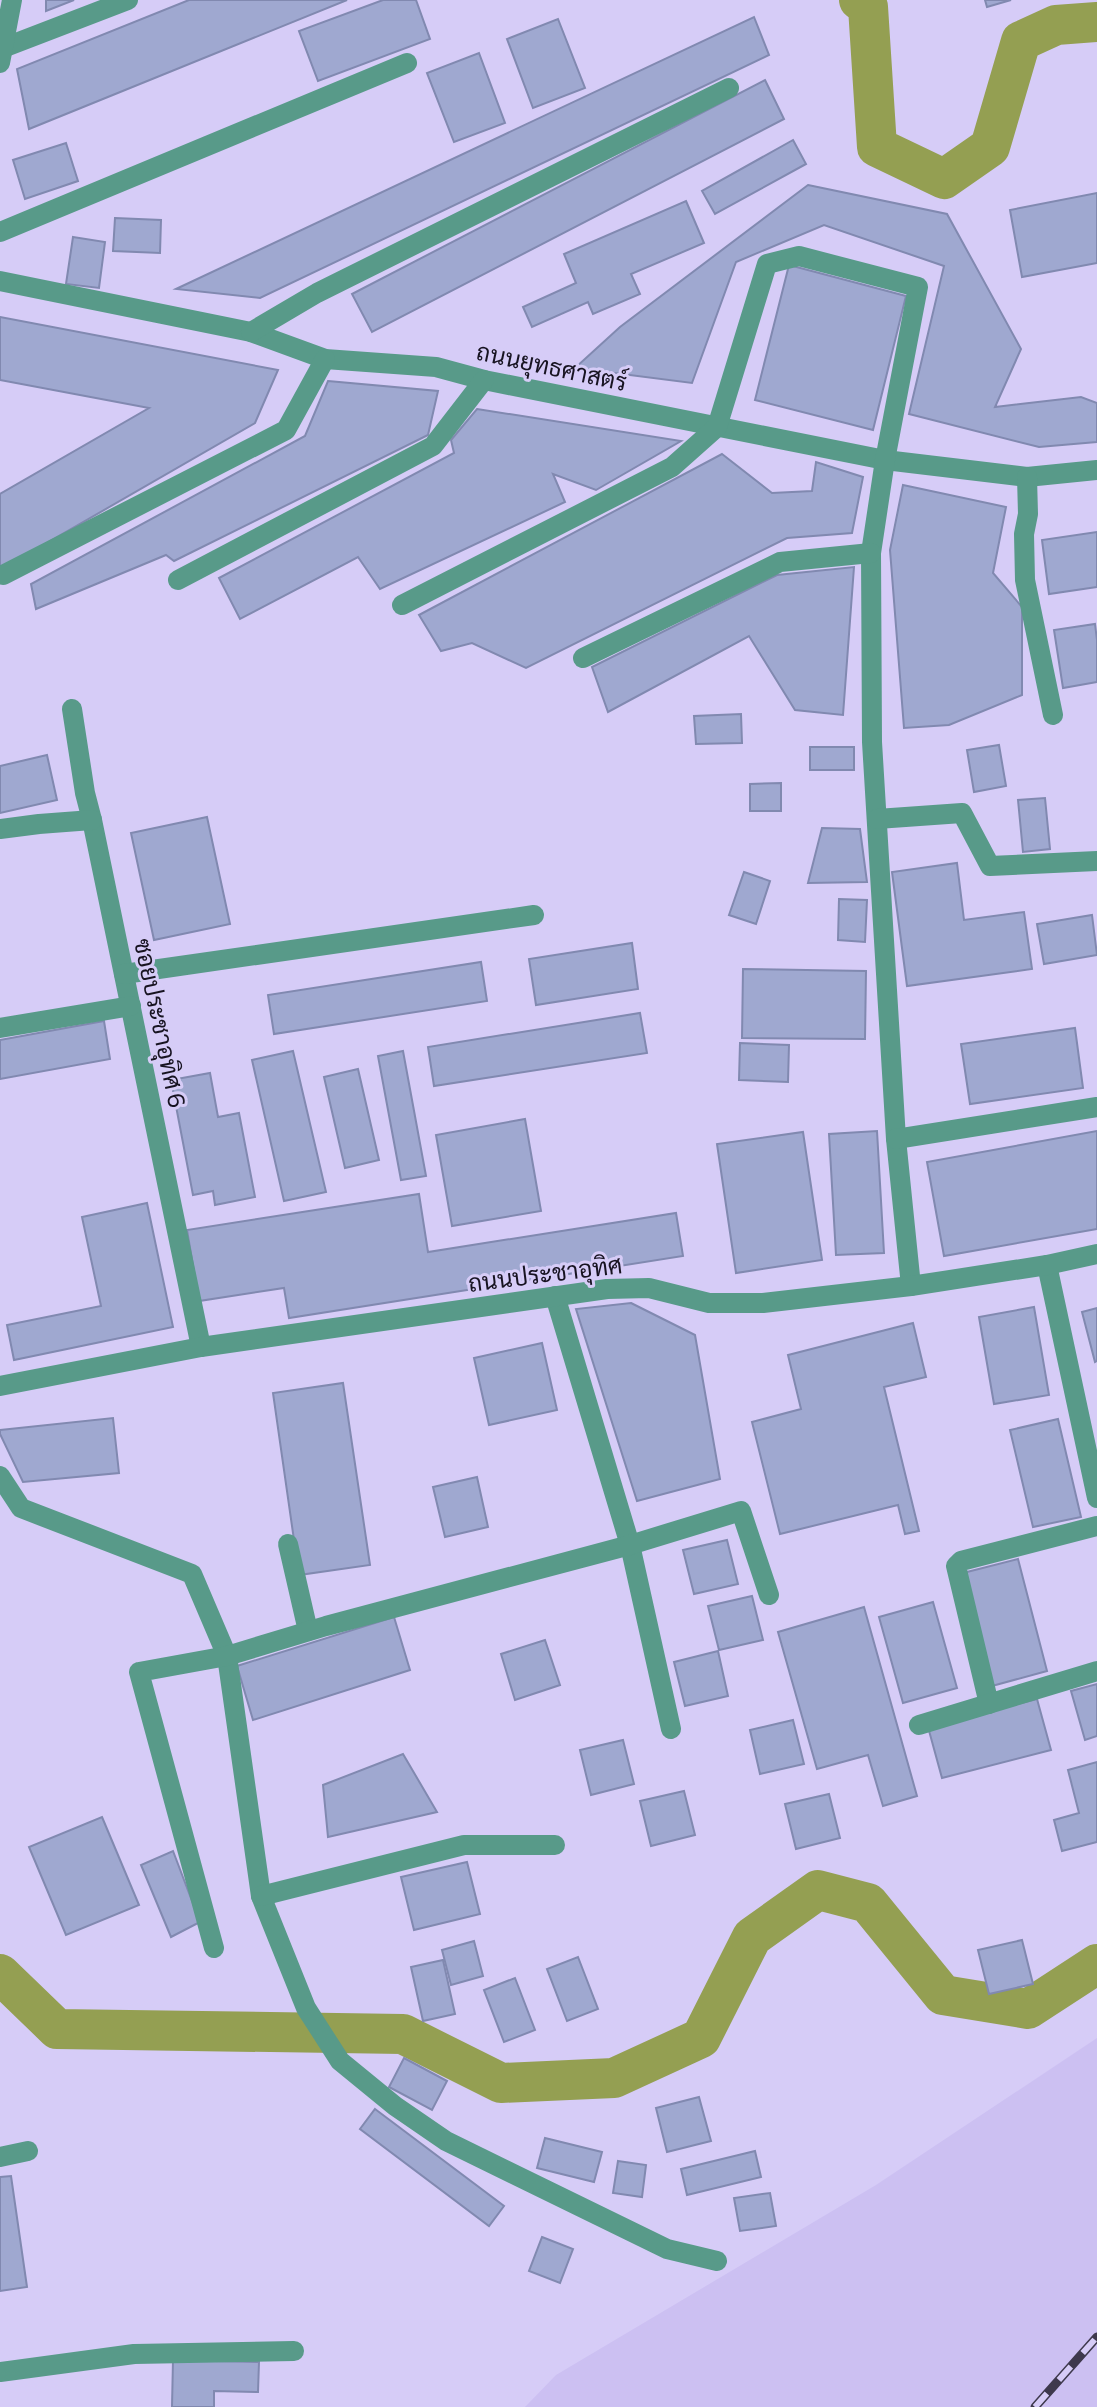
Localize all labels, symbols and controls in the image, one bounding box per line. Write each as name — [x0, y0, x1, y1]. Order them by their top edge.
street label: ถนนยุทธศาสตร์ — [473, 336, 630, 399]
street label: ซอยประชาอุทิศ 6 — [126, 936, 193, 1111]
street label: ถนนประชาอุทิศ — [466, 1249, 624, 1300]

